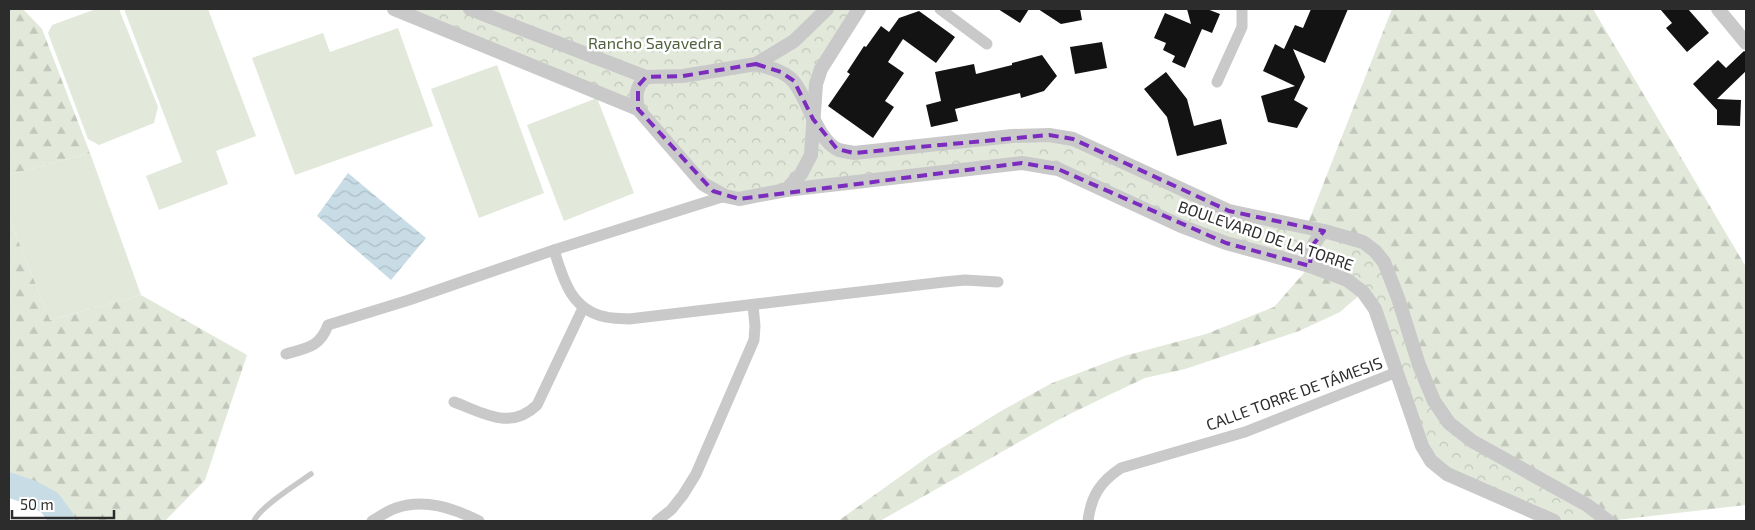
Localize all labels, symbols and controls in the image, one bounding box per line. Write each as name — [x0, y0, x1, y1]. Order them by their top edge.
park label: Rancho Sayavedra — [588, 33, 722, 52]
street label: BOULEVARD DE LA TORRE — [1176, 196, 1356, 274]
street label: CALLE TORRE DE TÁMESIS — [1203, 352, 1385, 434]
scale bar — [12, 488, 115, 520]
text: 50 m — [20, 495, 54, 513]

